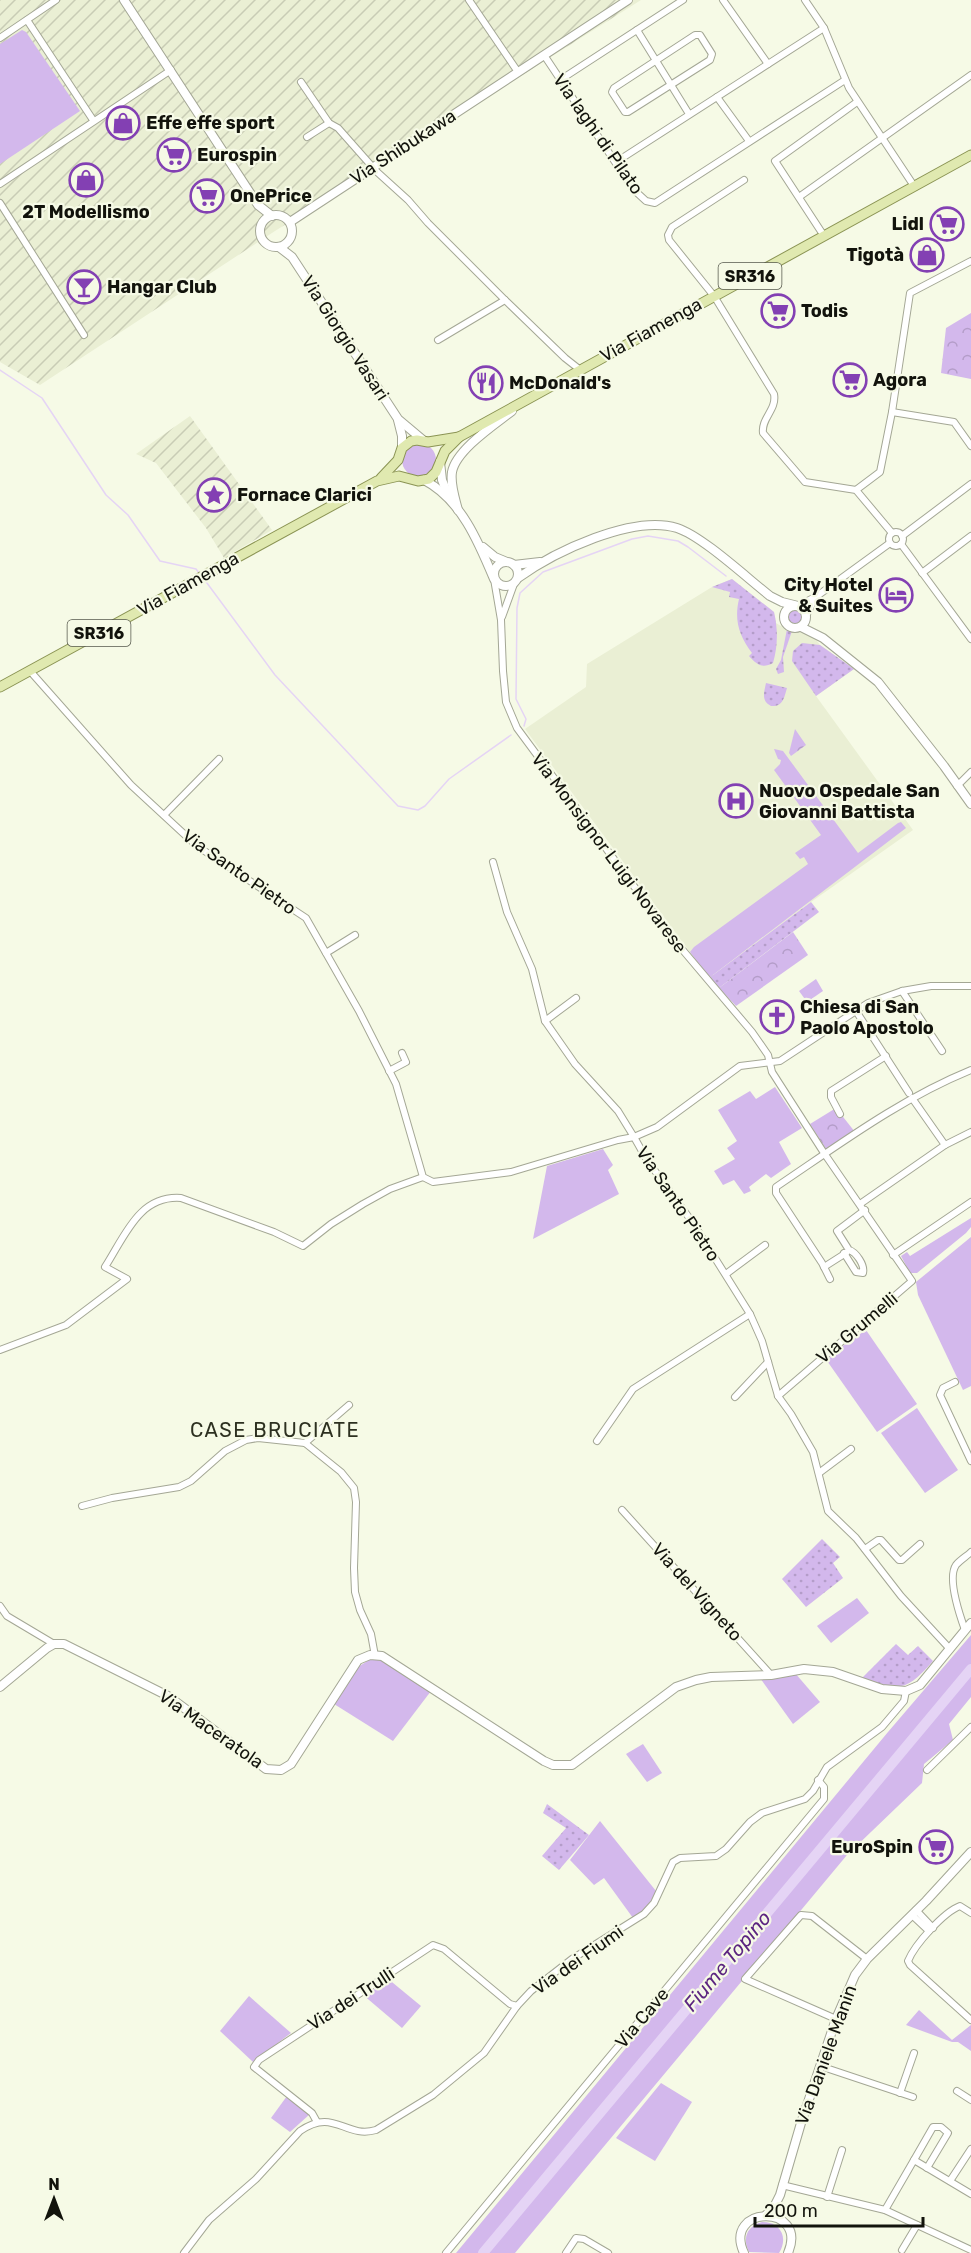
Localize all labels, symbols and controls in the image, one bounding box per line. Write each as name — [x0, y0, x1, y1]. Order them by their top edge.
street label: Via laghi di Pilato — [548, 69, 648, 199]
shop icon: Effe effe sport — [105, 105, 141, 141]
street label: Via Shibukawa — [346, 105, 460, 189]
place label: Effe effe sport — [146, 112, 275, 134]
supermarket icon: Eurospin — [156, 137, 192, 173]
place label: Eurospin — [197, 144, 277, 166]
shop icon: 2T Modellismo — [68, 162, 104, 198]
supermarket icon: OnePrice — [189, 178, 225, 214]
place label: OnePrice — [230, 185, 312, 207]
place label: 2T Modellismo — [22, 201, 150, 223]
supermarket icon: Lidl — [929, 206, 965, 242]
place label: Lidl — [892, 213, 924, 235]
shop icon: Tigotà — [909, 237, 945, 273]
place label: Tigotà — [846, 244, 904, 266]
road number: SR316 — [718, 263, 782, 289]
bar icon: Hangar Club — [66, 269, 102, 305]
street label: Via Giorgio Vasari — [296, 271, 394, 405]
place label: Hangar Club — [107, 276, 217, 298]
street label: Via Fiamenga — [596, 293, 706, 367]
supermarket icon: Todis — [760, 293, 796, 329]
place label: Todis — [801, 300, 848, 322]
supermarket icon: Agora — [832, 362, 868, 398]
restaurant icon: McDonald's — [468, 365, 504, 401]
place label: Agora — [873, 369, 927, 391]
place label: McDonald's — [509, 372, 611, 394]
place icon: Fornace Clarici — [196, 477, 232, 513]
place label: Fornace Clarici — [237, 484, 372, 506]
street label: Via Fiamenga — [133, 547, 243, 621]
place label: City Hotel & Suites — [784, 574, 873, 617]
hotel icon: City Hotel & Suites — [878, 577, 914, 613]
road number: SR316 — [68, 620, 130, 646]
street label: Via Monsignor Luigi Novarese — [527, 749, 691, 957]
place label: Nuovo Ospedale San Giovanni Battista — [759, 780, 940, 823]
hospital icon: Nuovo Ospedale San Giovanni Battista — [718, 783, 754, 819]
street label: Via Santo Pietro — [178, 825, 300, 919]
place label: Chiesa di San Paolo Apostolo — [800, 996, 934, 1039]
church icon: Chiesa di San Paolo Apostolo — [759, 999, 795, 1035]
street label: Via Santo Pietro — [631, 1142, 725, 1266]
street label: Via Grumelli — [812, 1288, 902, 1368]
district label: CASE BRUCIATE — [190, 1418, 360, 1442]
street label: Via del Vigneto — [647, 1538, 747, 1646]
street label: Via Maceratola — [154, 1685, 268, 1773]
supermarket icon: EuroSpin — [918, 1829, 954, 1865]
place label: EuroSpin — [831, 1836, 913, 1858]
water label: Fiume Topino — [678, 1906, 776, 2016]
street label: Via dei Fiumi — [528, 1921, 628, 1999]
street label: Via dei Trulli — [303, 1963, 399, 2035]
street label: Via Daniele Manin — [790, 1982, 862, 2128]
street label: Via Cave — [610, 1983, 674, 2053]
north arrow — [24, 2169, 84, 2229]
text: N — [48, 2175, 60, 2194]
scale bar — [755, 2190, 923, 2228]
text: 200 m — [764, 2200, 818, 2222]

